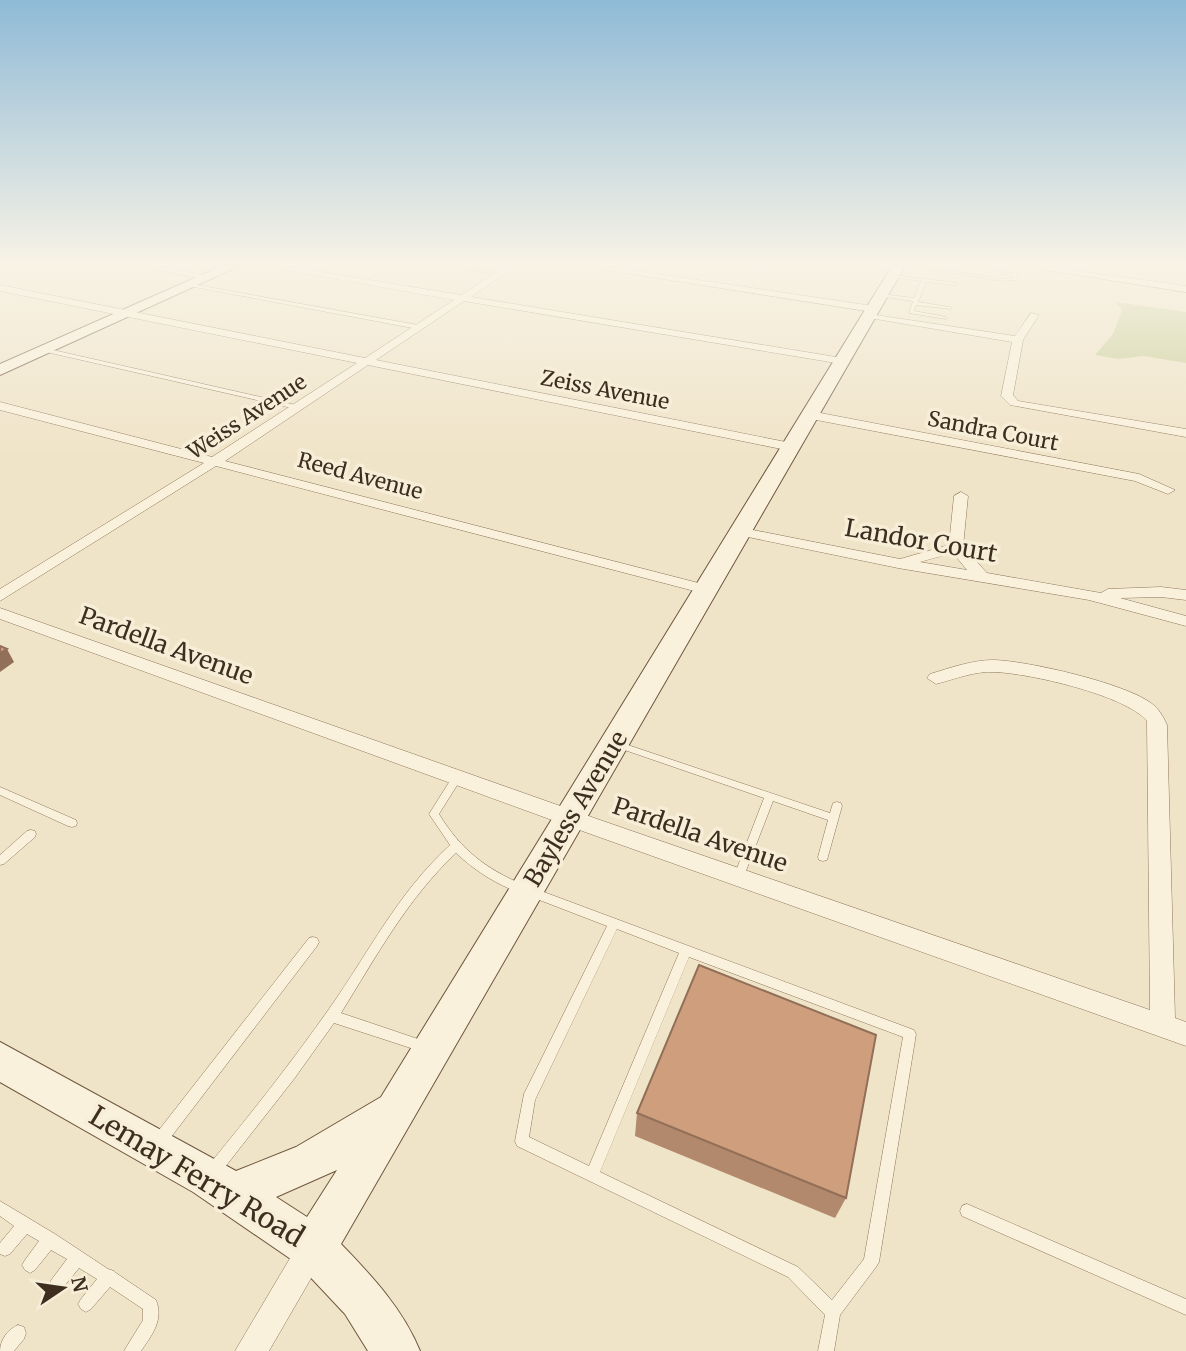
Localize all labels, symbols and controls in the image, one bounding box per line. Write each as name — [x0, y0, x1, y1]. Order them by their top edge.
street label: Zeiss Avenue — [538, 364, 672, 415]
street label: Weiss Avenue — [181, 368, 312, 466]
street label: Sandra Court — [925, 405, 1061, 456]
street label: Reed Avenue — [295, 446, 426, 505]
street label: Landor Court — [843, 512, 1000, 569]
street label: Pardella Avenue — [75, 600, 257, 691]
street label: Bayless Avenue — [517, 725, 634, 892]
street label: Pardella Avenue — [609, 790, 792, 879]
street label: Lemay Ferry Road — [83, 1098, 311, 1255]
north arrow — [28, 1253, 98, 1323]
text: N — [66, 1274, 93, 1294]

